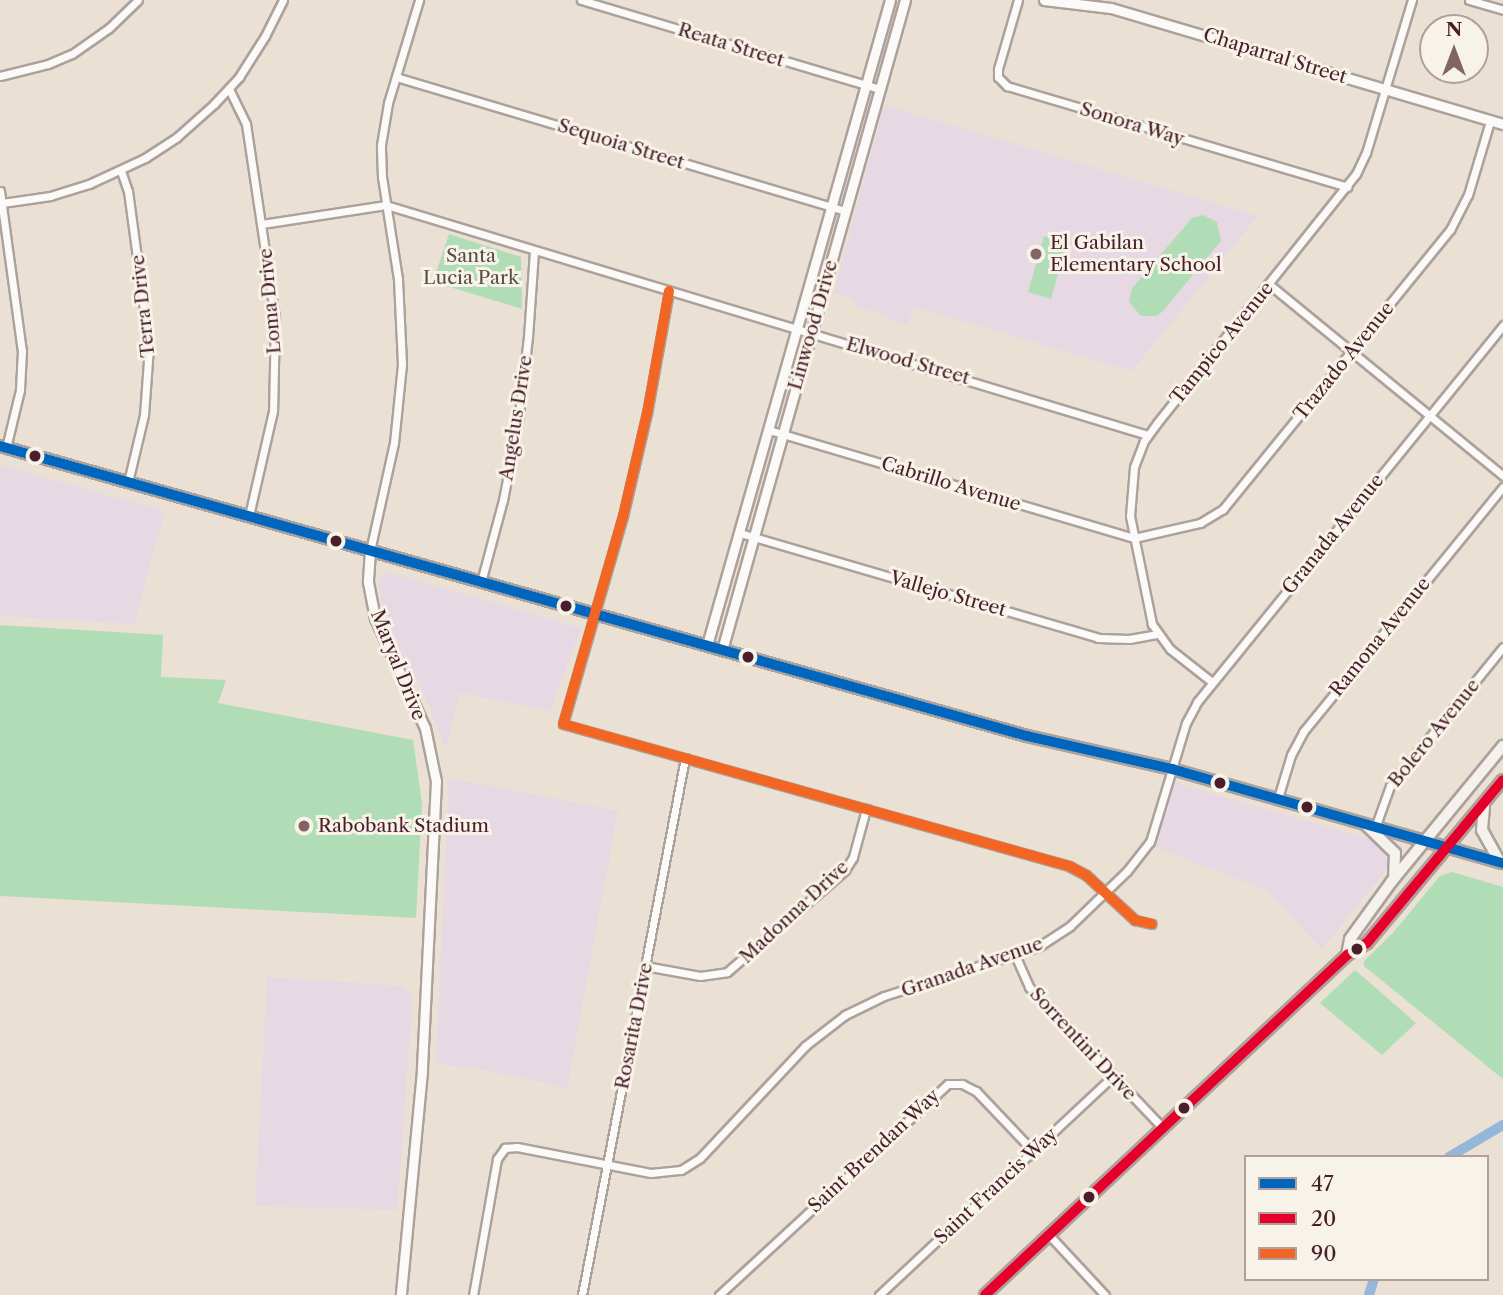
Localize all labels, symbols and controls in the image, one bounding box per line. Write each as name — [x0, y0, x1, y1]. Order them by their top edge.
north arrow — [1419, 14, 1489, 84]
street label: Reata Street — [675, 18, 787, 72]
text: N — [1446, 18, 1462, 41]
street label: Chaparral Street — [1201, 23, 1349, 89]
street label: Sonora Way — [1077, 97, 1187, 151]
street label: Sequoia Street — [555, 114, 687, 174]
place label: El Gabilan Elementary School — [1050, 232, 1222, 276]
park label: Santa Lucia Park — [423, 245, 519, 289]
marker: El Gabilan Elementary School — [1028, 246, 1044, 262]
street label: Loma Drive — [254, 247, 286, 355]
street label: Terra Drive — [126, 253, 160, 359]
street label: Linwood Drive — [784, 257, 842, 393]
street label: Tampico Avenue — [1165, 277, 1279, 409]
street label: Trazado Avenue — [1289, 297, 1399, 425]
street label: Elwood Street — [844, 332, 972, 390]
street label: Angelus Drive — [495, 354, 537, 482]
unlabelled marker — [28, 449, 42, 463]
street label: Cabrillo Avenue — [878, 452, 1024, 516]
street label: Granada Avenue — [1277, 469, 1389, 599]
unlabelled marker — [329, 534, 343, 548]
street label: Vallejo Street — [887, 567, 1009, 621]
street label: Ramona Avenue — [1325, 572, 1435, 702]
unlabelled marker — [559, 599, 573, 613]
street label: Maryal Drive — [365, 606, 431, 724]
unlabelled marker — [741, 650, 755, 664]
street label: Bolero Avenue — [1383, 674, 1485, 792]
unlabelled marker — [1213, 776, 1227, 790]
unlabelled marker — [1300, 800, 1314, 814]
place label: Rabobank Stadium — [318, 815, 489, 837]
marker: Rabobank Stadium — [296, 818, 312, 834]
street label: Madonna Drive — [735, 856, 853, 968]
street label: Granada Avenue — [898, 932, 1046, 1002]
unlabelled marker — [1350, 942, 1364, 956]
street label: Rosarita Drive — [611, 961, 657, 1091]
street label: Sorrentini Drive — [1025, 983, 1141, 1105]
street label: Saint Brendan Way — [803, 1084, 945, 1218]
unlabelled marker — [1177, 1101, 1191, 1115]
street label: Saint Francis Way — [929, 1123, 1063, 1249]
legend — [1244, 1155, 1489, 1281]
text: 47 — [1311, 1171, 1333, 1196]
unlabelled marker — [1082, 1190, 1096, 1204]
text: 20 — [1311, 1206, 1336, 1231]
text: 90 — [1311, 1241, 1337, 1266]

